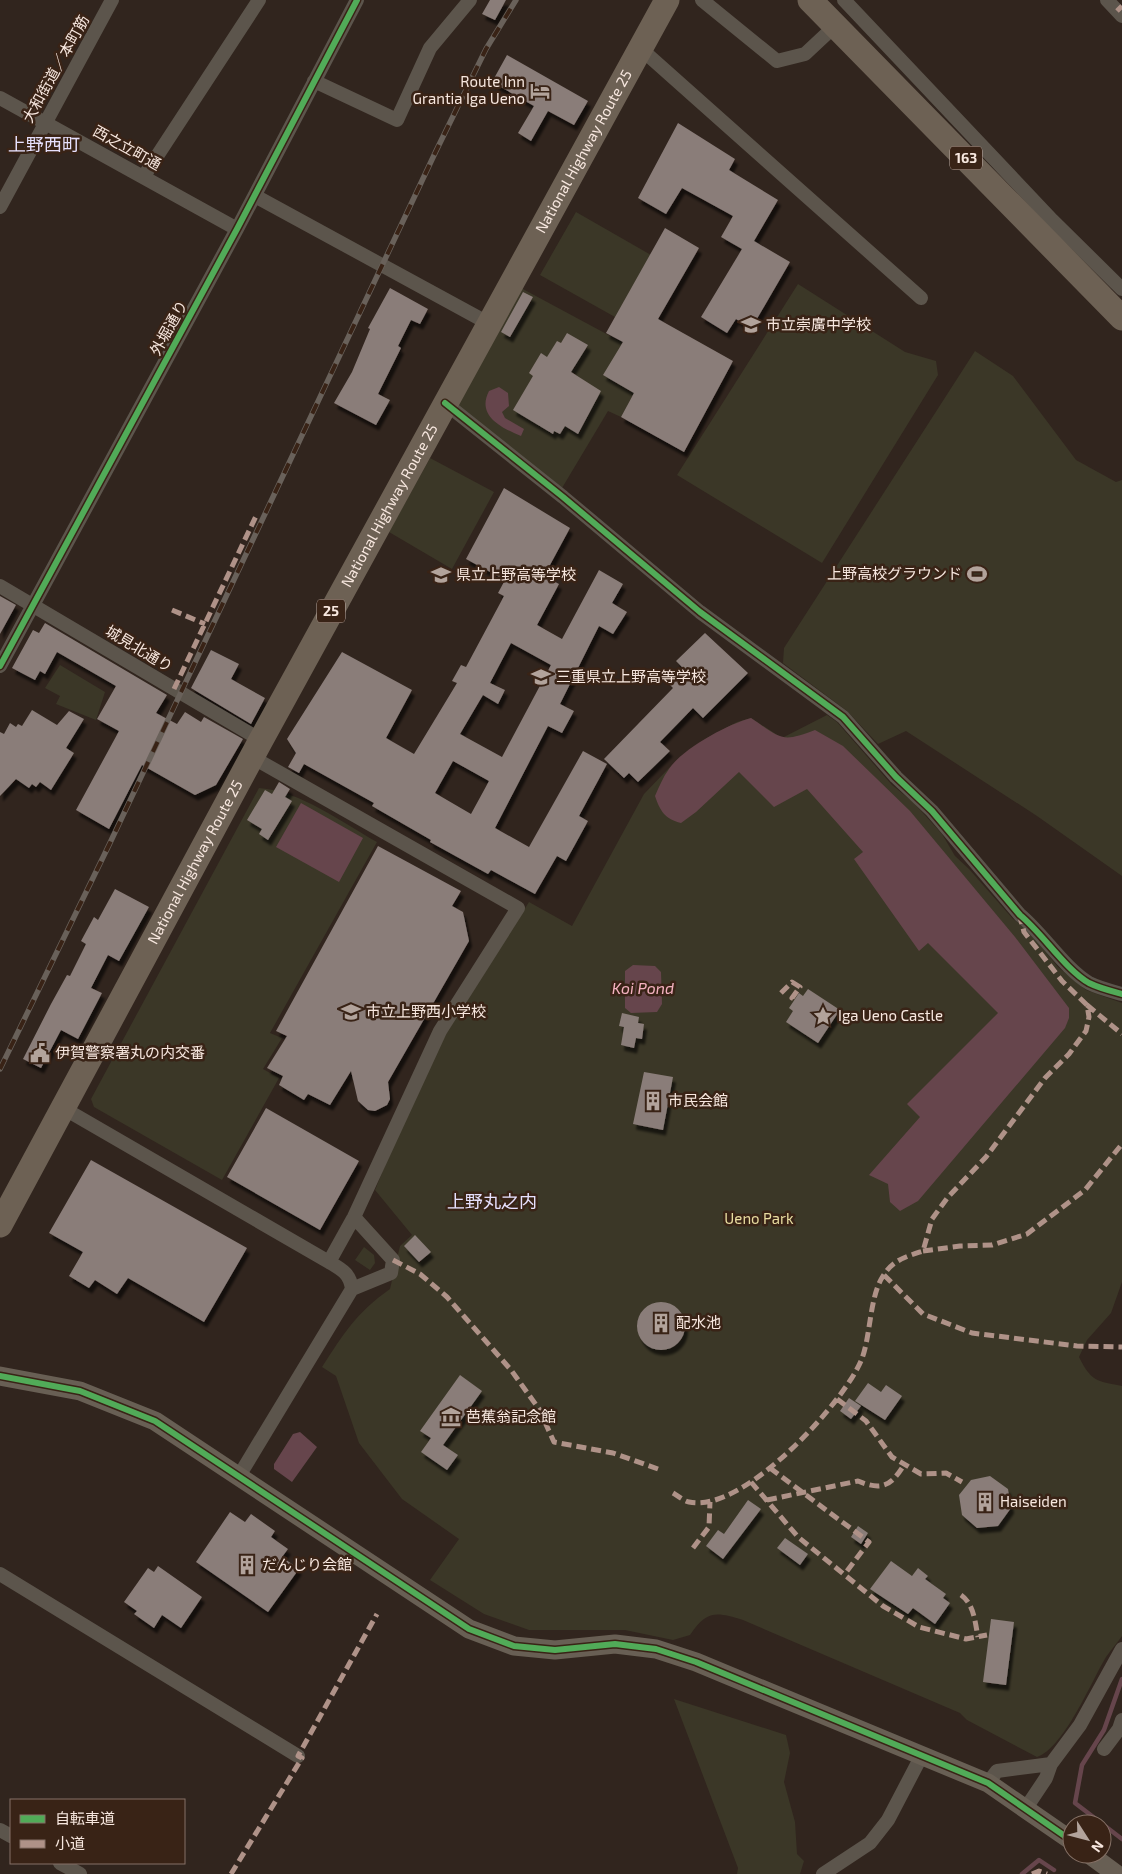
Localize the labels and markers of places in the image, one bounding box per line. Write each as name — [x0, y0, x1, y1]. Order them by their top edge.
place label: Route Inn Grantia Iga Ueno — [413, 72, 525, 107]
hotel icon: Route Inn Grantia Iga Ueno — [529, 80, 551, 102]
school or university icon: 市立崇廣中学校 — [740, 314, 762, 336]
place label: 市立崇廣中学校 — [766, 315, 871, 333]
sports icon: 上野高校グラウンド — [966, 563, 988, 585]
school or university icon: 県立上野高等学校 — [430, 564, 452, 586]
place label: 上野高校グラウンド — [827, 564, 962, 582]
place label: 県立上野高等学校 — [456, 565, 576, 583]
school or university icon: 三重県立上野高等学校 — [530, 666, 552, 688]
place label: 三重県立上野高等学校 — [556, 667, 706, 685]
school or university icon: 市立上野西小学校 — [340, 1001, 362, 1023]
place label: 市立上野西小学校 — [366, 1002, 486, 1020]
place icon: Iga Ueno Castle — [812, 1005, 834, 1027]
place label: Iga Ueno Castle — [838, 1006, 943, 1024]
public building icon: 伊賀警察署丸の内交番 — [29, 1042, 51, 1064]
place label: 伊賀警察署丸の内交番 — [55, 1043, 205, 1061]
building icon: 市民会館 — [642, 1090, 664, 1112]
place label: 市民会館 — [668, 1091, 728, 1109]
building icon: 配水池 — [650, 1312, 672, 1334]
place label: 配水池 — [676, 1313, 721, 1331]
museum icon: 芭蕉翁記念館 — [440, 1406, 462, 1428]
place label: 芭蕉翁記念館 — [466, 1407, 556, 1425]
building icon: Haiseiden — [974, 1491, 996, 1513]
place label: Haiseiden — [1000, 1492, 1067, 1510]
building icon: だんじり会館 — [236, 1554, 258, 1576]
place label: だんじり会館 — [262, 1555, 352, 1573]

